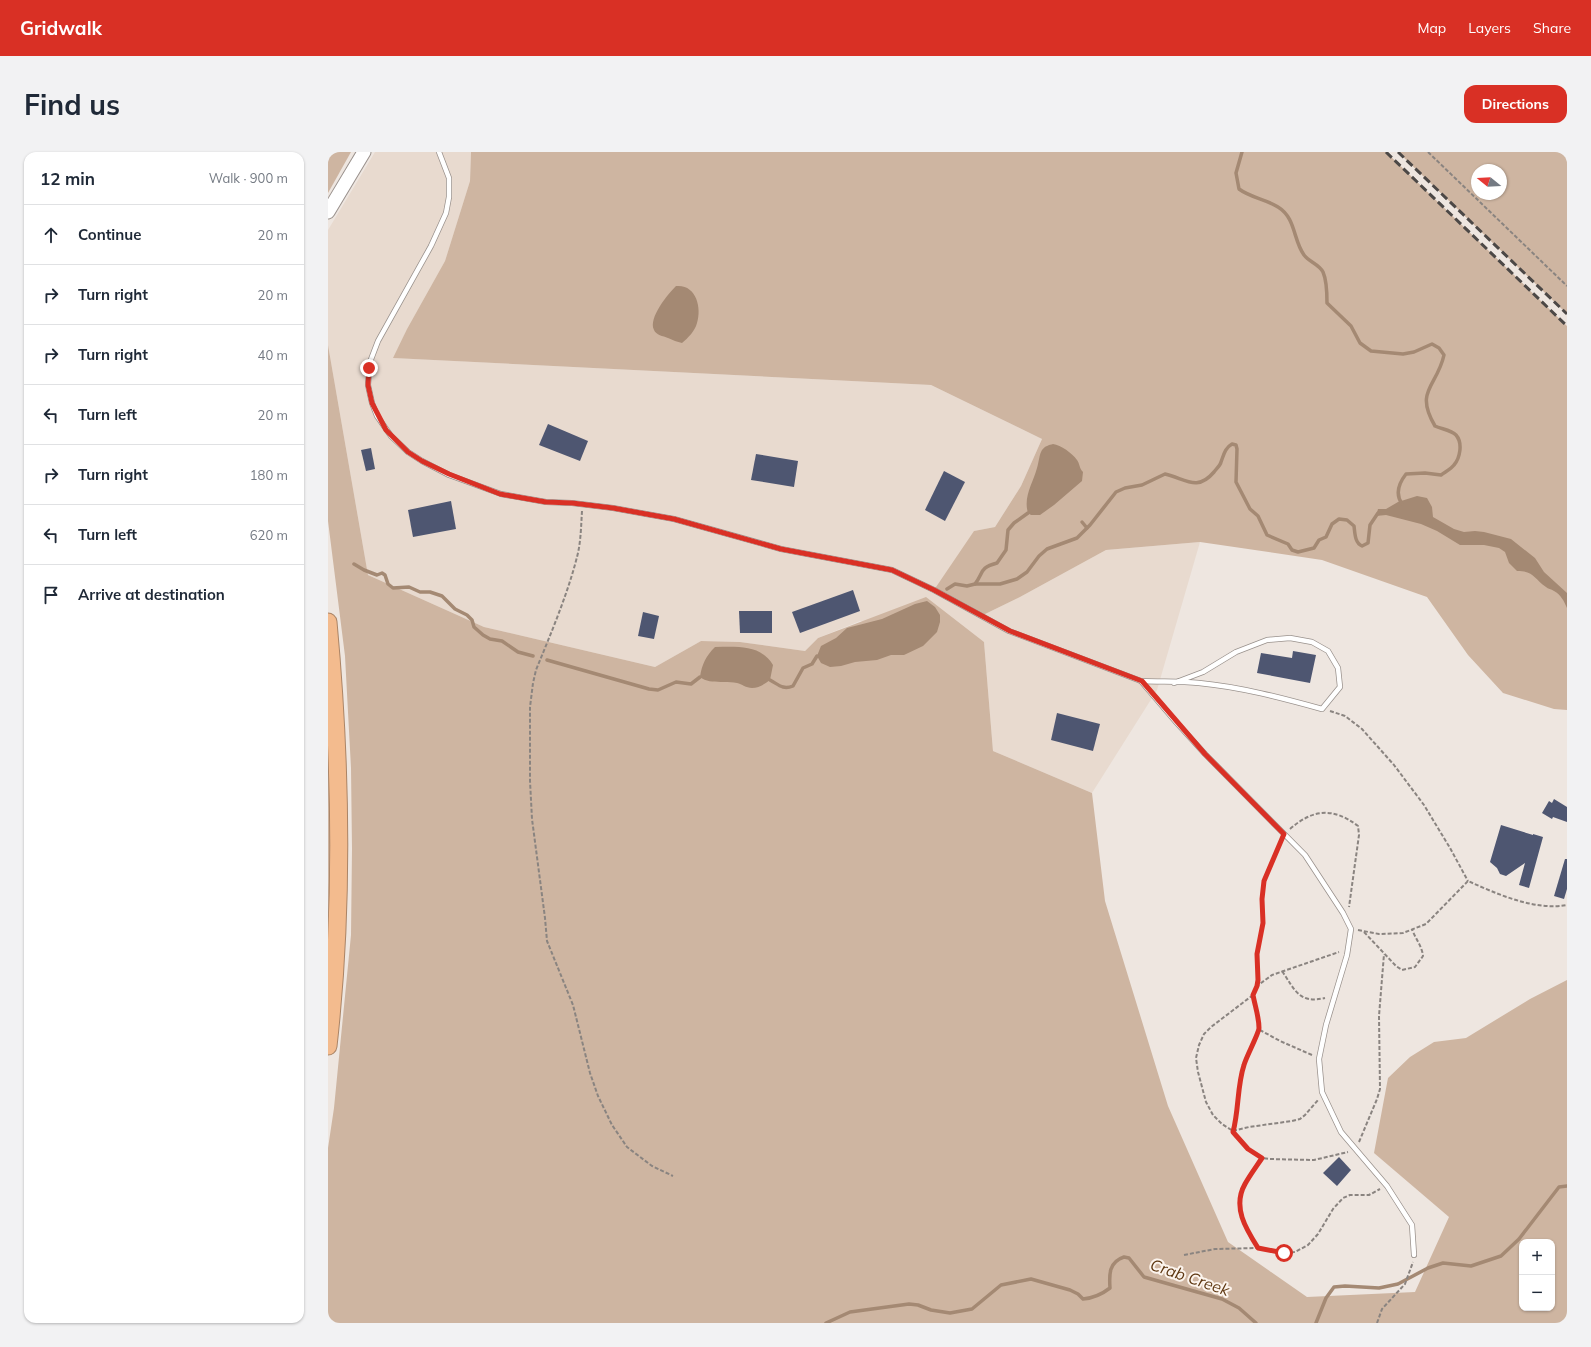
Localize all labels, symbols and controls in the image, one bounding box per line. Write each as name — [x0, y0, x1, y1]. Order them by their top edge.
text: Gridwalk — [20, 16, 102, 40]
text: Map — [1417, 19, 1446, 37]
text: Layers — [1468, 19, 1511, 37]
text: Share — [1533, 19, 1571, 37]
button: Directions — [1464, 85, 1567, 123]
text: Find us — [24, 87, 120, 122]
north arrow — [1471, 164, 1507, 200]
text: 12 min — [40, 168, 95, 189]
text: Walk · 900 m — [209, 170, 288, 186]
icon: ahead — [40, 224, 62, 246]
text: Continue — [78, 225, 141, 244]
text: 20 m — [258, 227, 288, 243]
icon: right — [40, 284, 62, 306]
text: Turn right — [78, 285, 148, 304]
text: 20 m — [258, 287, 288, 303]
icon: right — [40, 344, 62, 366]
text: Turn right — [78, 345, 148, 364]
text: 40 m — [258, 347, 288, 363]
route end — [360, 359, 378, 377]
icon: left — [40, 404, 62, 426]
text: Turn left — [78, 405, 137, 424]
text: 20 m — [258, 407, 288, 423]
icon: right — [40, 464, 62, 486]
text: Turn right — [78, 465, 148, 484]
text: 180 m — [250, 467, 288, 483]
icon: left — [40, 524, 62, 546]
text: Turn left — [78, 525, 137, 544]
text: 620 m — [250, 527, 288, 543]
icon: arrive — [40, 584, 62, 606]
text: Arrive at destination — [78, 585, 225, 604]
map controls — [1519, 1239, 1555, 1311]
button: + — [1519, 1239, 1555, 1275]
route start — [1275, 1244, 1293, 1262]
water label: Crab Creek — [1148, 1254, 1233, 1300]
button: − — [1519, 1275, 1555, 1311]

